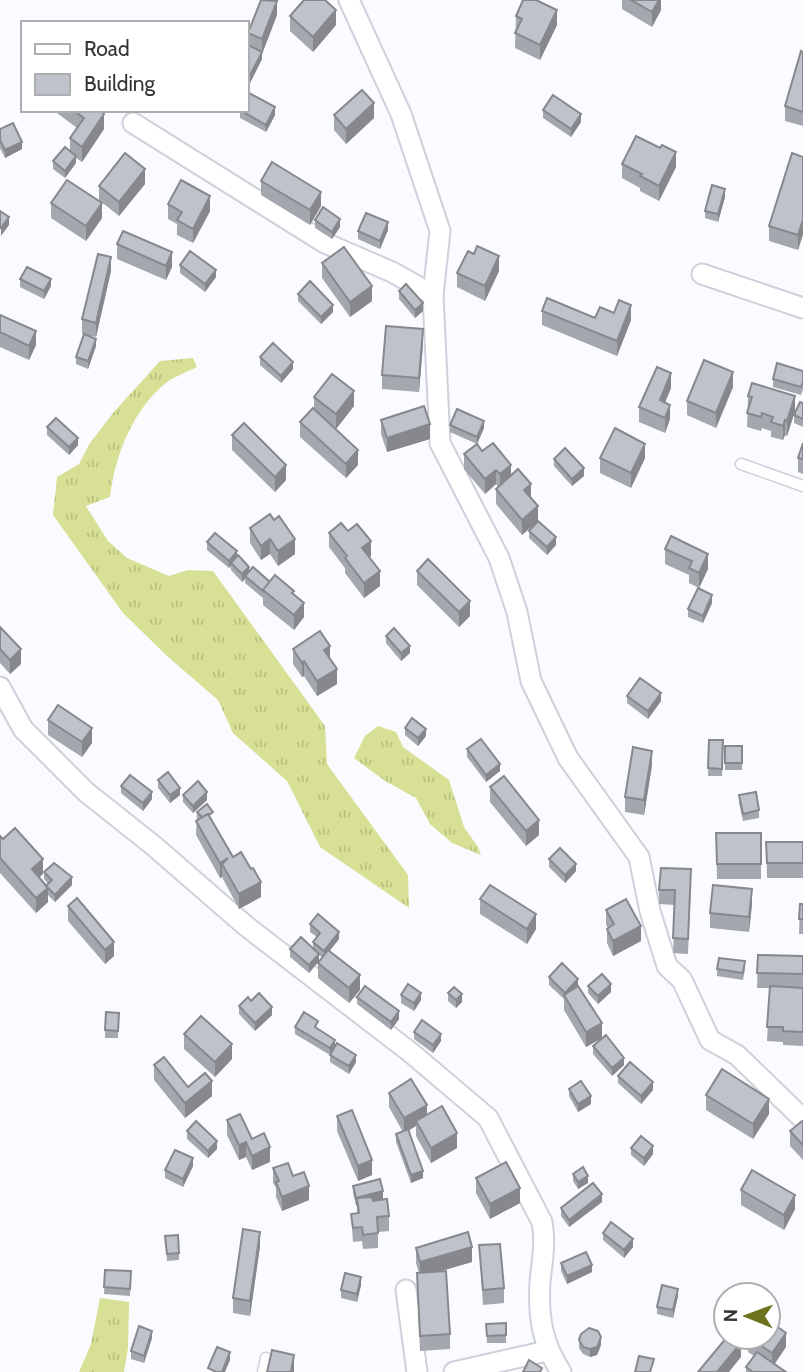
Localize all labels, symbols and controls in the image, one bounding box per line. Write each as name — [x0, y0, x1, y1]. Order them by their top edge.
legend — [21, 21, 248, 112]
text: Road — [84, 36, 130, 61]
text: Building — [84, 71, 156, 96]
north arrow — [712, 1281, 782, 1351]
text: N — [719, 1309, 742, 1323]

